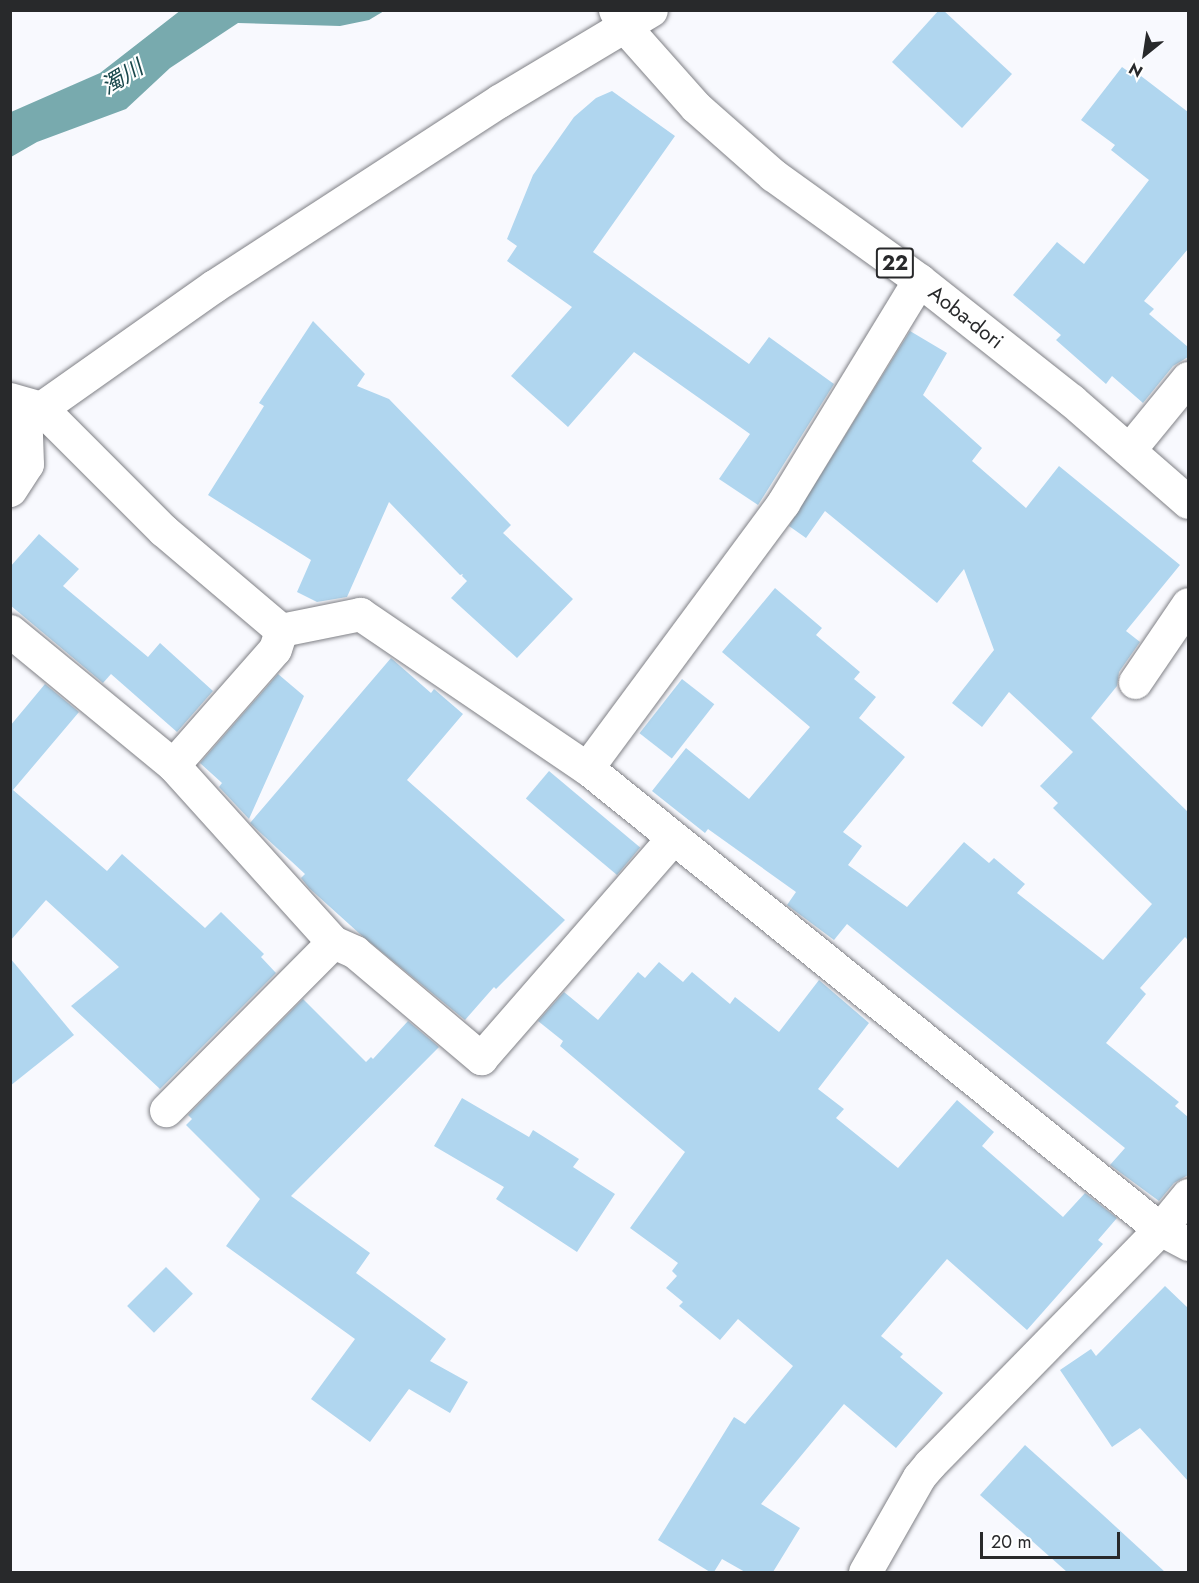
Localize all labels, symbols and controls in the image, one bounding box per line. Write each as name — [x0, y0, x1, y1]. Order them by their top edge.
north arrow — [1115, 24, 1175, 84]
water label: 濁川 — [96, 54, 148, 100]
text: N — [1124, 57, 1147, 83]
road number: 22 — [876, 246, 914, 280]
street label: Aoba-dori — [924, 280, 1008, 354]
scale bar — [983, 1520, 1122, 1558]
text: 20 m — [991, 1529, 1031, 1555]

